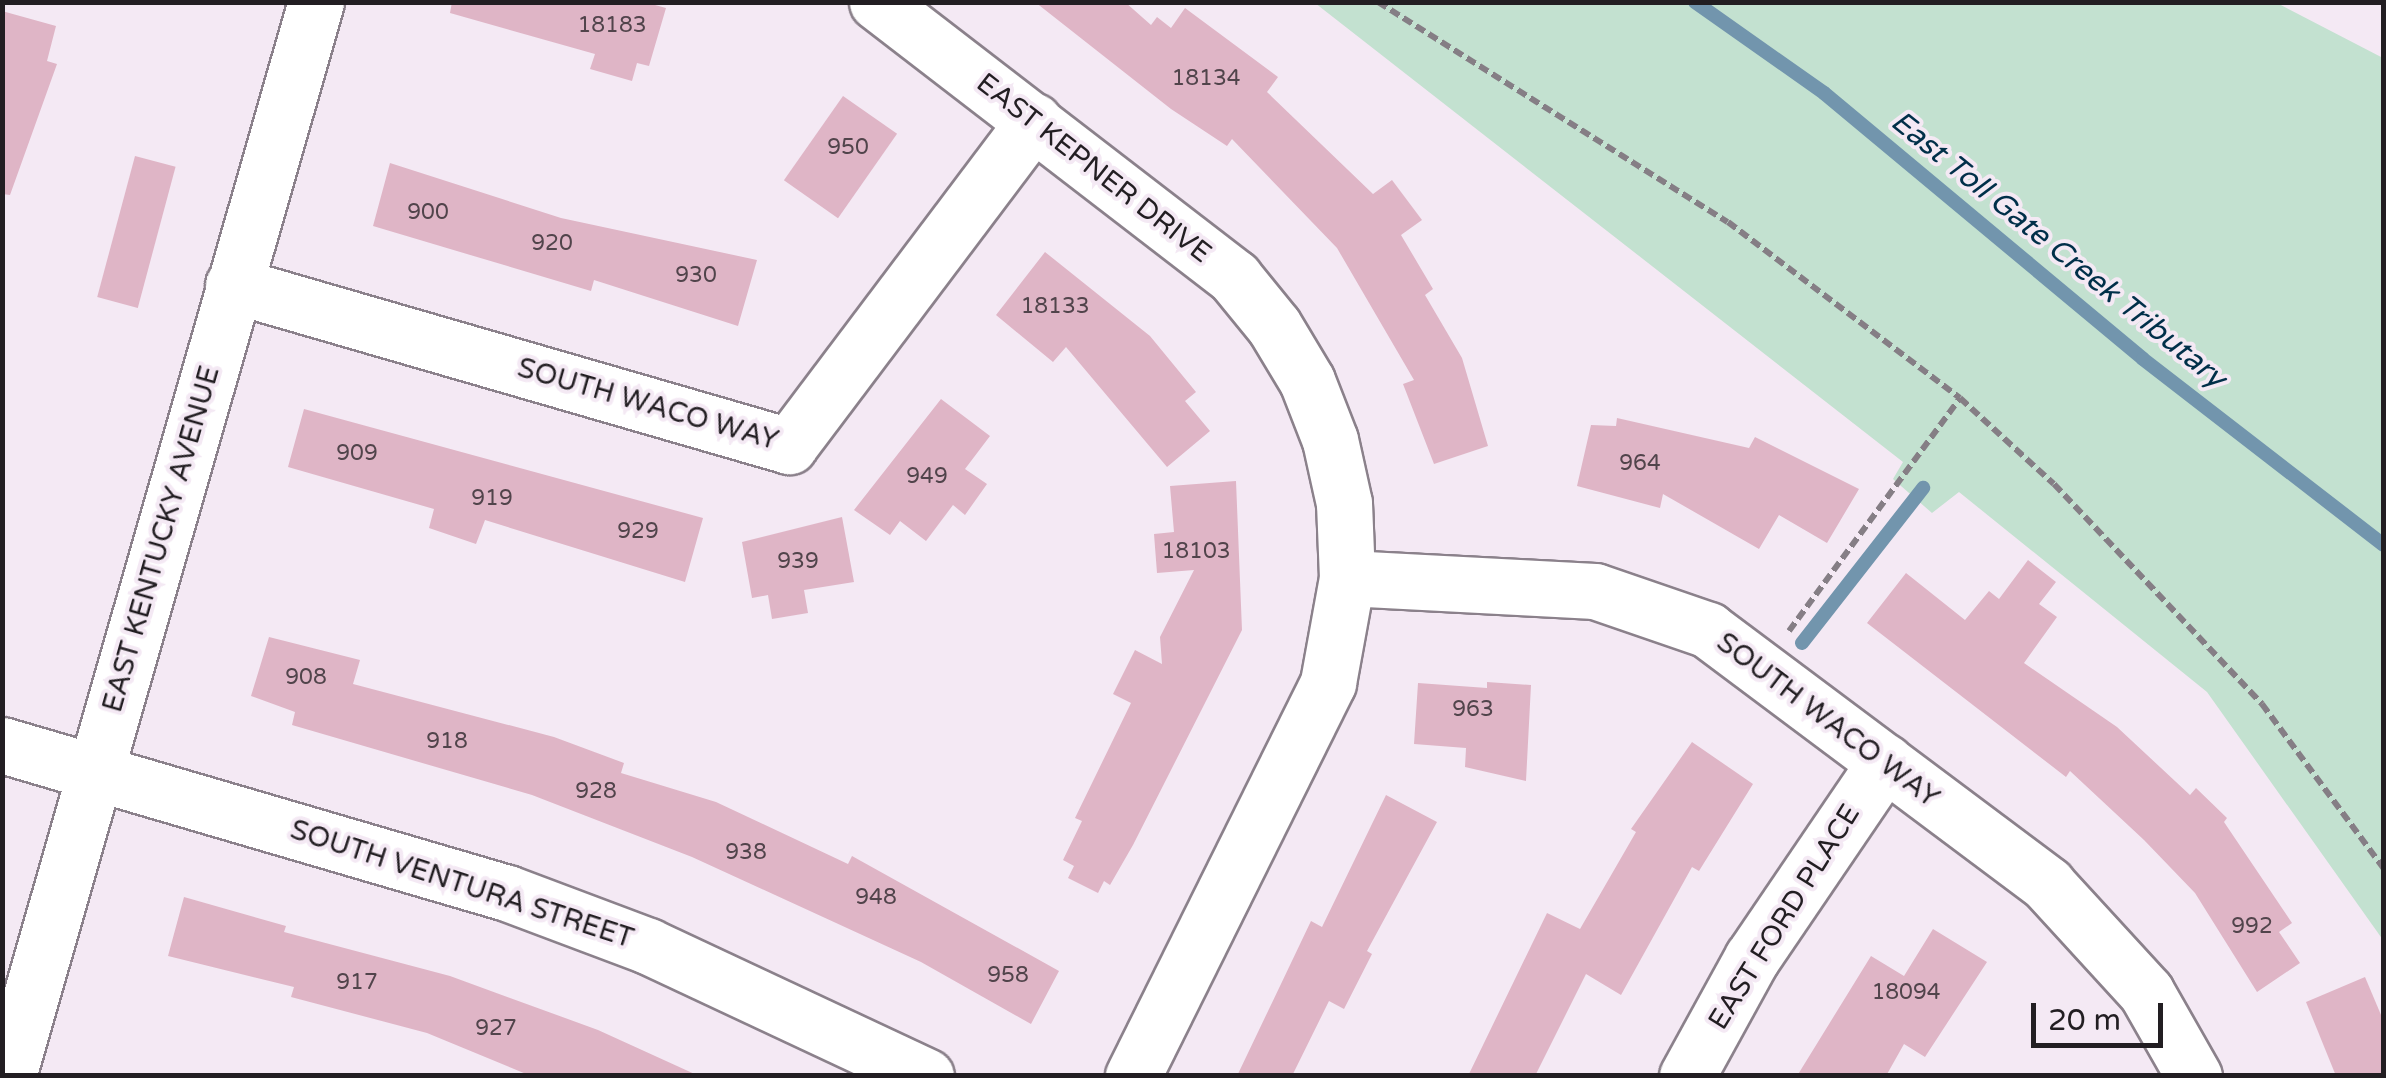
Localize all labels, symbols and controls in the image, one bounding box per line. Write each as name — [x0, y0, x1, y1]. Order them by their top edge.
house number: 18183 — [577, 13, 647, 39]
street label: EAST KEPNER DRIVE — [970, 66, 1218, 270]
house number: 18134 — [1171, 66, 1241, 92]
water label: East Toll Gate Creek Tributary — [1883, 104, 2233, 396]
house number: 950 — [827, 135, 869, 161]
house number: 900 — [407, 200, 449, 226]
house number: 920 — [531, 231, 573, 257]
house number: 930 — [675, 263, 717, 289]
house number: 18133 — [1020, 294, 1090, 320]
street label: SOUTH WACO WAY — [514, 351, 782, 457]
street label: EAST KENTUCKY AVENUE — [95, 362, 227, 716]
house number: 909 — [336, 441, 378, 467]
house number: 964 — [1619, 451, 1661, 477]
house number: 949 — [906, 464, 948, 490]
house number: 919 — [471, 486, 513, 512]
house number: 929 — [617, 519, 659, 545]
house number: 18103 — [1161, 539, 1231, 565]
house number: 939 — [777, 549, 819, 575]
street label: SOUTH WACO WAY — [1710, 625, 1946, 815]
house number: 908 — [285, 665, 327, 691]
house number: 963 — [1452, 697, 1494, 723]
house number: 918 — [426, 729, 468, 755]
house number: 928 — [575, 779, 617, 805]
street label: EAST FORD PLACE — [1701, 798, 1867, 1036]
street label: SOUTH VENTURA STREET — [286, 813, 638, 955]
house number: 938 — [725, 840, 767, 866]
house number: 948 — [855, 885, 897, 911]
house number: 992 — [2231, 914, 2273, 940]
house number: 958 — [987, 963, 1029, 989]
house number: 917 — [336, 970, 378, 996]
house number: 18094 — [1871, 980, 1941, 1006]
scale bar — [2036, 983, 2168, 1045]
text: 20 m — [2048, 1002, 2121, 1039]
house number: 927 — [475, 1016, 517, 1042]

